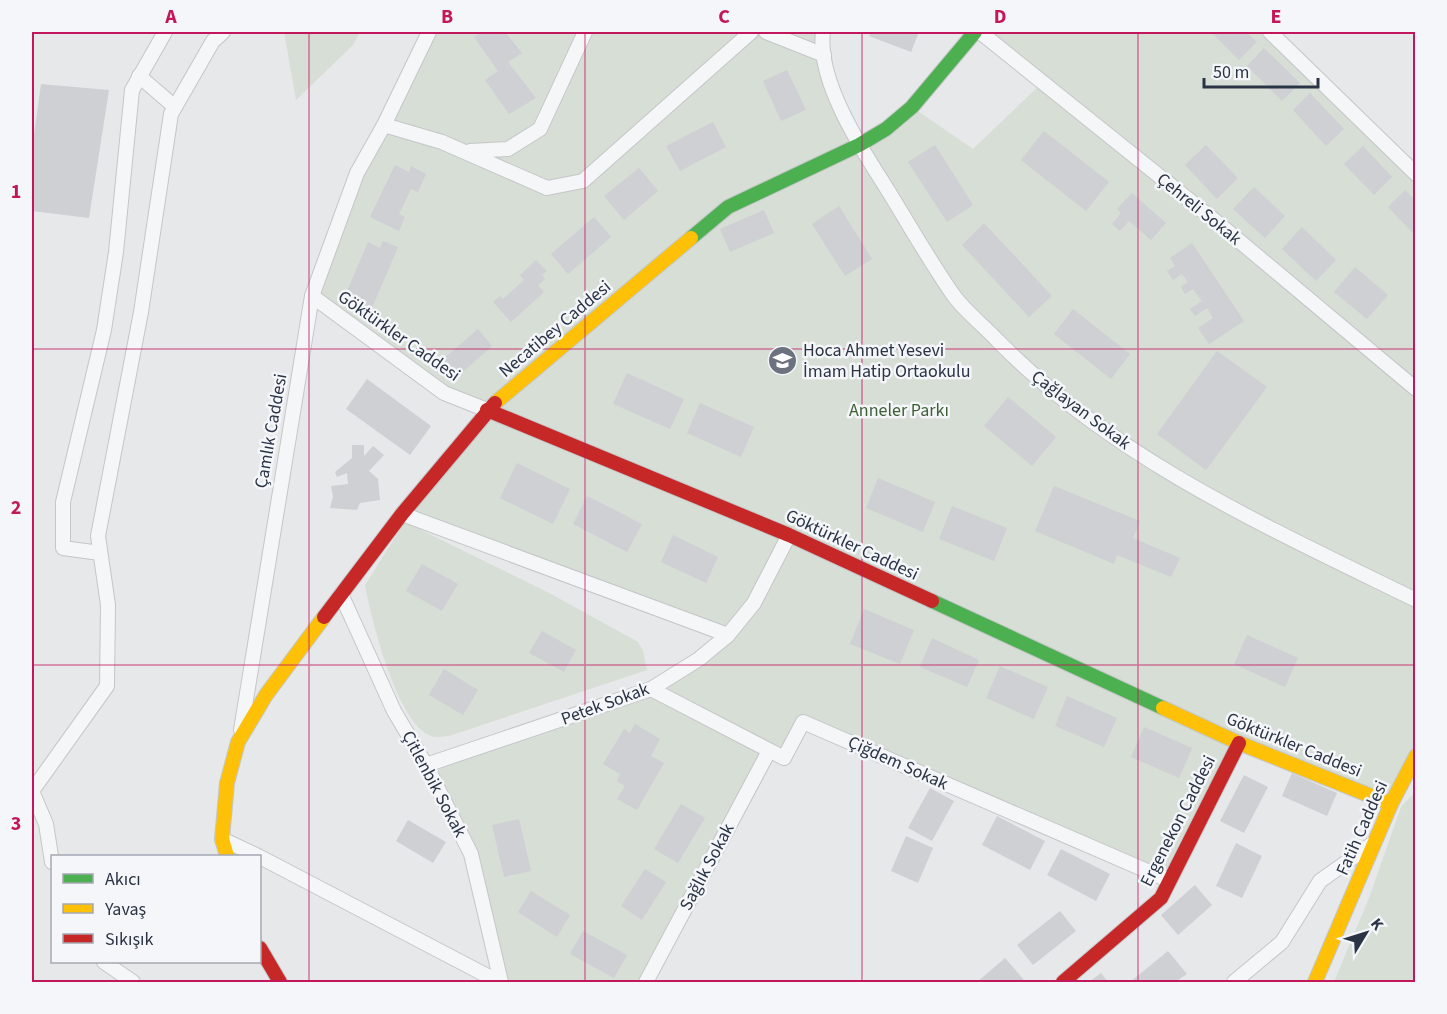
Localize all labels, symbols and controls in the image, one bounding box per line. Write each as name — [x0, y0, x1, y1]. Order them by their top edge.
text: A — [164, 3, 177, 31]
text: B — [441, 3, 453, 31]
text: C — [718, 3, 730, 31]
text: D — [994, 3, 1006, 31]
text: E — [1271, 3, 1281, 31]
scale bar — [1204, 51, 1318, 89]
text: 50 m — [1213, 60, 1249, 85]
street label: Çehreli Sokak — [1151, 167, 1247, 251]
text: 1 — [11, 178, 21, 206]
street label: Necatibey Caddesi — [494, 275, 616, 383]
street label: Göktürkler Caddesi — [333, 284, 465, 388]
place label: Hoca Ahmet Yesevi İmam Hatip Ortaokulu — [803, 338, 970, 384]
school or university icon: Hoca Ahmet Yesevi İmam Hatip Ortaokulu — [766, 344, 798, 376]
street label: Çağlayan Sokak — [1026, 364, 1136, 456]
street label: Çamlık Caddesi — [249, 372, 293, 490]
park label: Anneler Parkı — [849, 398, 949, 423]
text: 2 — [11, 494, 21, 522]
street label: Göktürkler Caddesi — [781, 503, 923, 587]
street label: Petek Sokak — [558, 677, 653, 731]
street label: Göktürkler Caddesi — [1223, 706, 1365, 784]
street label: Çitlenbik Sokak — [395, 726, 473, 842]
street label: Çiğdem Sokak — [844, 730, 952, 796]
street label: Ergenekon Caddesi — [1134, 751, 1222, 891]
street label: Fatih Caddesi — [1330, 777, 1394, 879]
text: 3 — [11, 810, 21, 838]
street label: Sağlık Sokak — [674, 819, 740, 915]
legend — [51, 855, 261, 963]
text: Akıcı — [105, 867, 141, 892]
text: Yavaş — [104, 897, 146, 922]
north arrow — [1336, 903, 1396, 963]
text: K — [1365, 914, 1389, 935]
text: Sıkışık — [105, 927, 153, 952]

